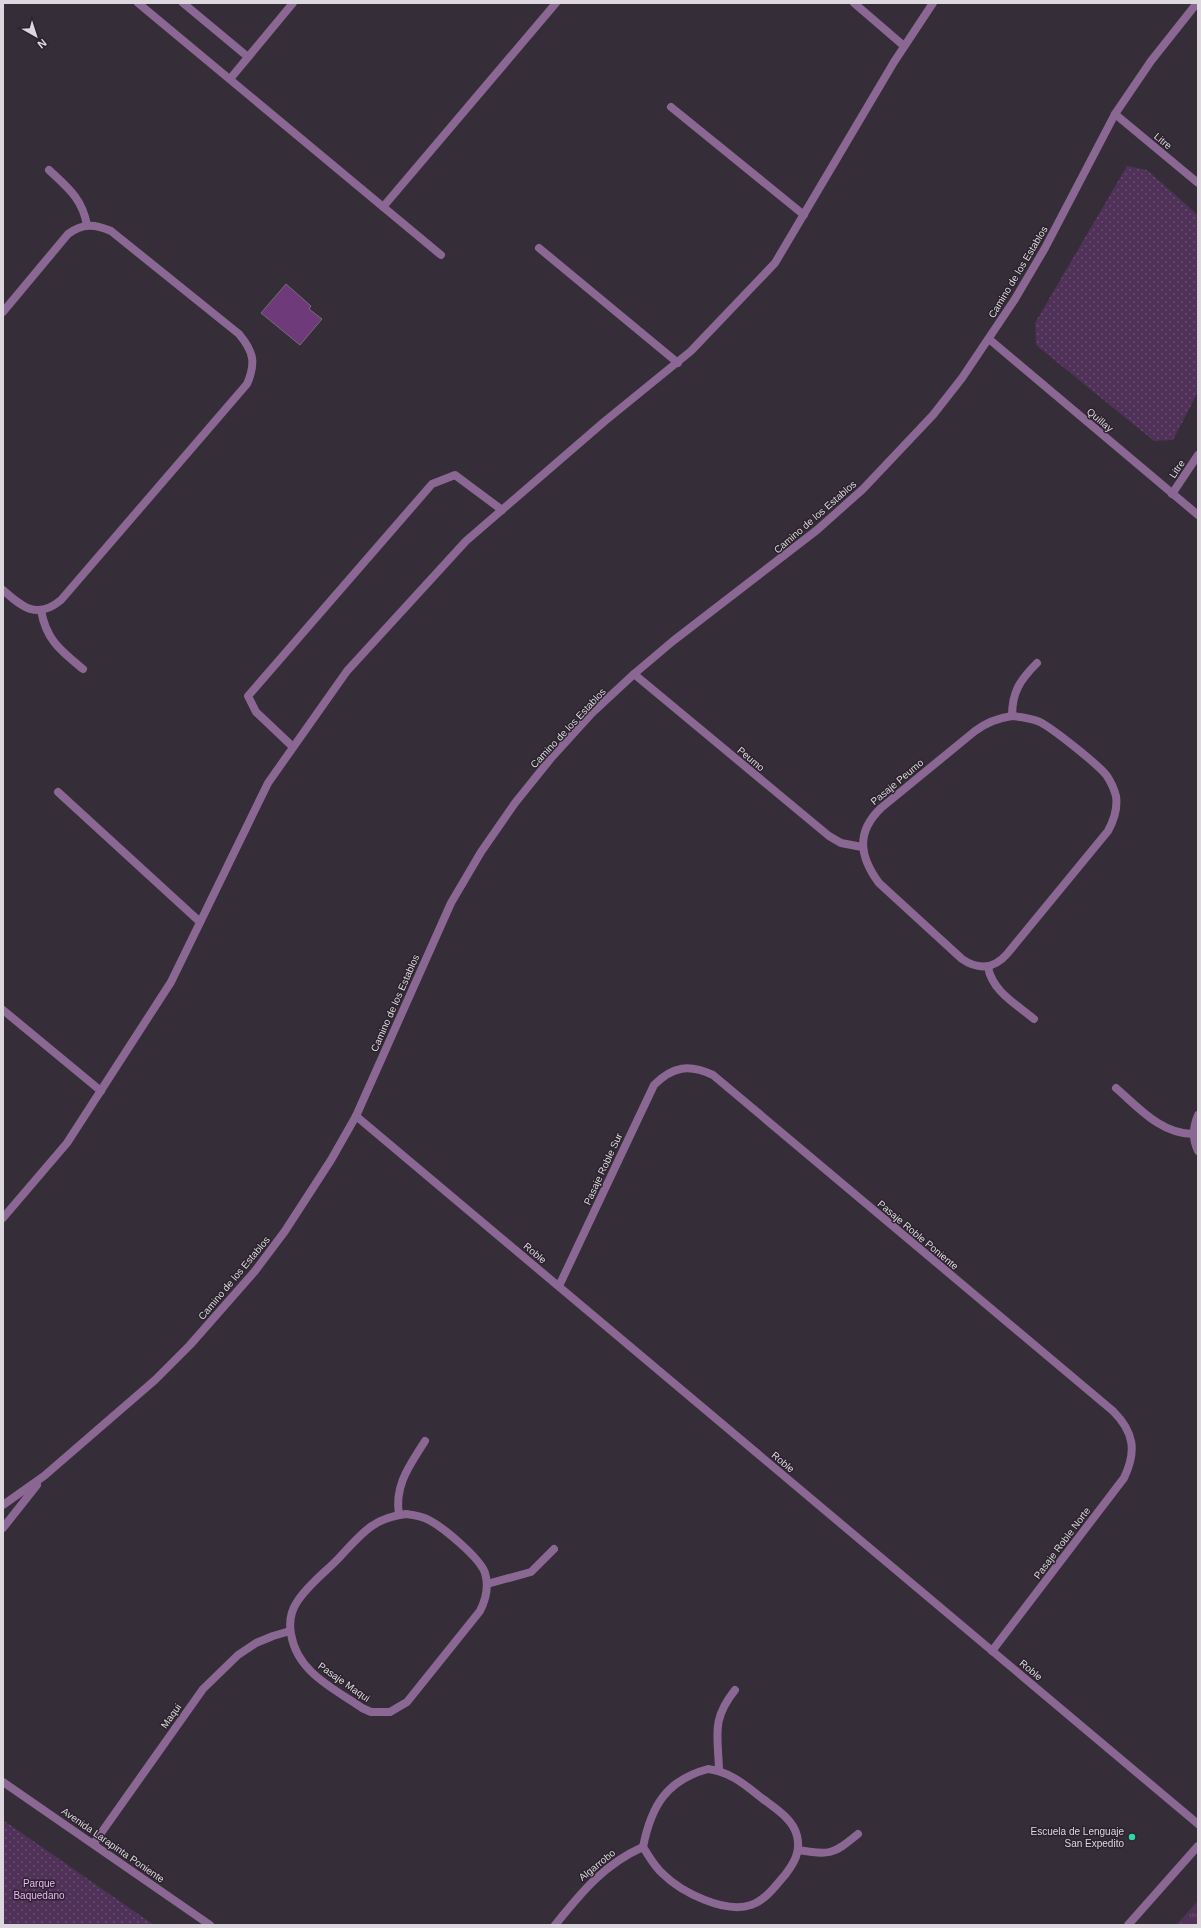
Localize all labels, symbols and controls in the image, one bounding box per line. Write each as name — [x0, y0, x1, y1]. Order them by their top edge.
north arrow — [16, 16, 56, 56]
text: N — [35, 37, 49, 51]
street label: Litre — [1152, 131, 1174, 152]
street label: Camino de los Establos — [986, 224, 1050, 320]
street label: Quillay — [1085, 406, 1115, 434]
street label: Litre — [1167, 457, 1187, 480]
street label: Camino de los Establos — [772, 478, 858, 556]
street label: Camino de los Establos — [528, 686, 608, 770]
street label: Peumo — [735, 745, 767, 774]
street label: Pasaje Peumo — [869, 757, 926, 807]
street label: Camino de los Establos — [369, 953, 421, 1053]
street label: Pasaje Roble Sur — [582, 1131, 625, 1207]
street label: Pasaje Roble Poniente — [875, 1198, 961, 1272]
street label: Camino de los Establos — [196, 1234, 272, 1322]
street label: Roble — [521, 1240, 549, 1266]
street label: Roble — [769, 1449, 797, 1475]
street label: Pasaje Roble Norte — [1032, 1505, 1093, 1581]
street label: Roble — [1017, 1657, 1045, 1683]
street label: Pasaje Maqui — [316, 1660, 372, 1704]
street label: Maqui — [159, 1702, 183, 1730]
street label: Avenida Larapinta Poniente — [60, 1805, 167, 1885]
place label: Escuela de Lenguaje San Expedito — [1031, 1826, 1124, 1849]
marker: Escuela de Lenguaje San Expedito — [1127, 1832, 1137, 1842]
street label: Algarrobo — [577, 1847, 618, 1883]
park label: Parque Baquedano — [13, 1878, 65, 1901]

